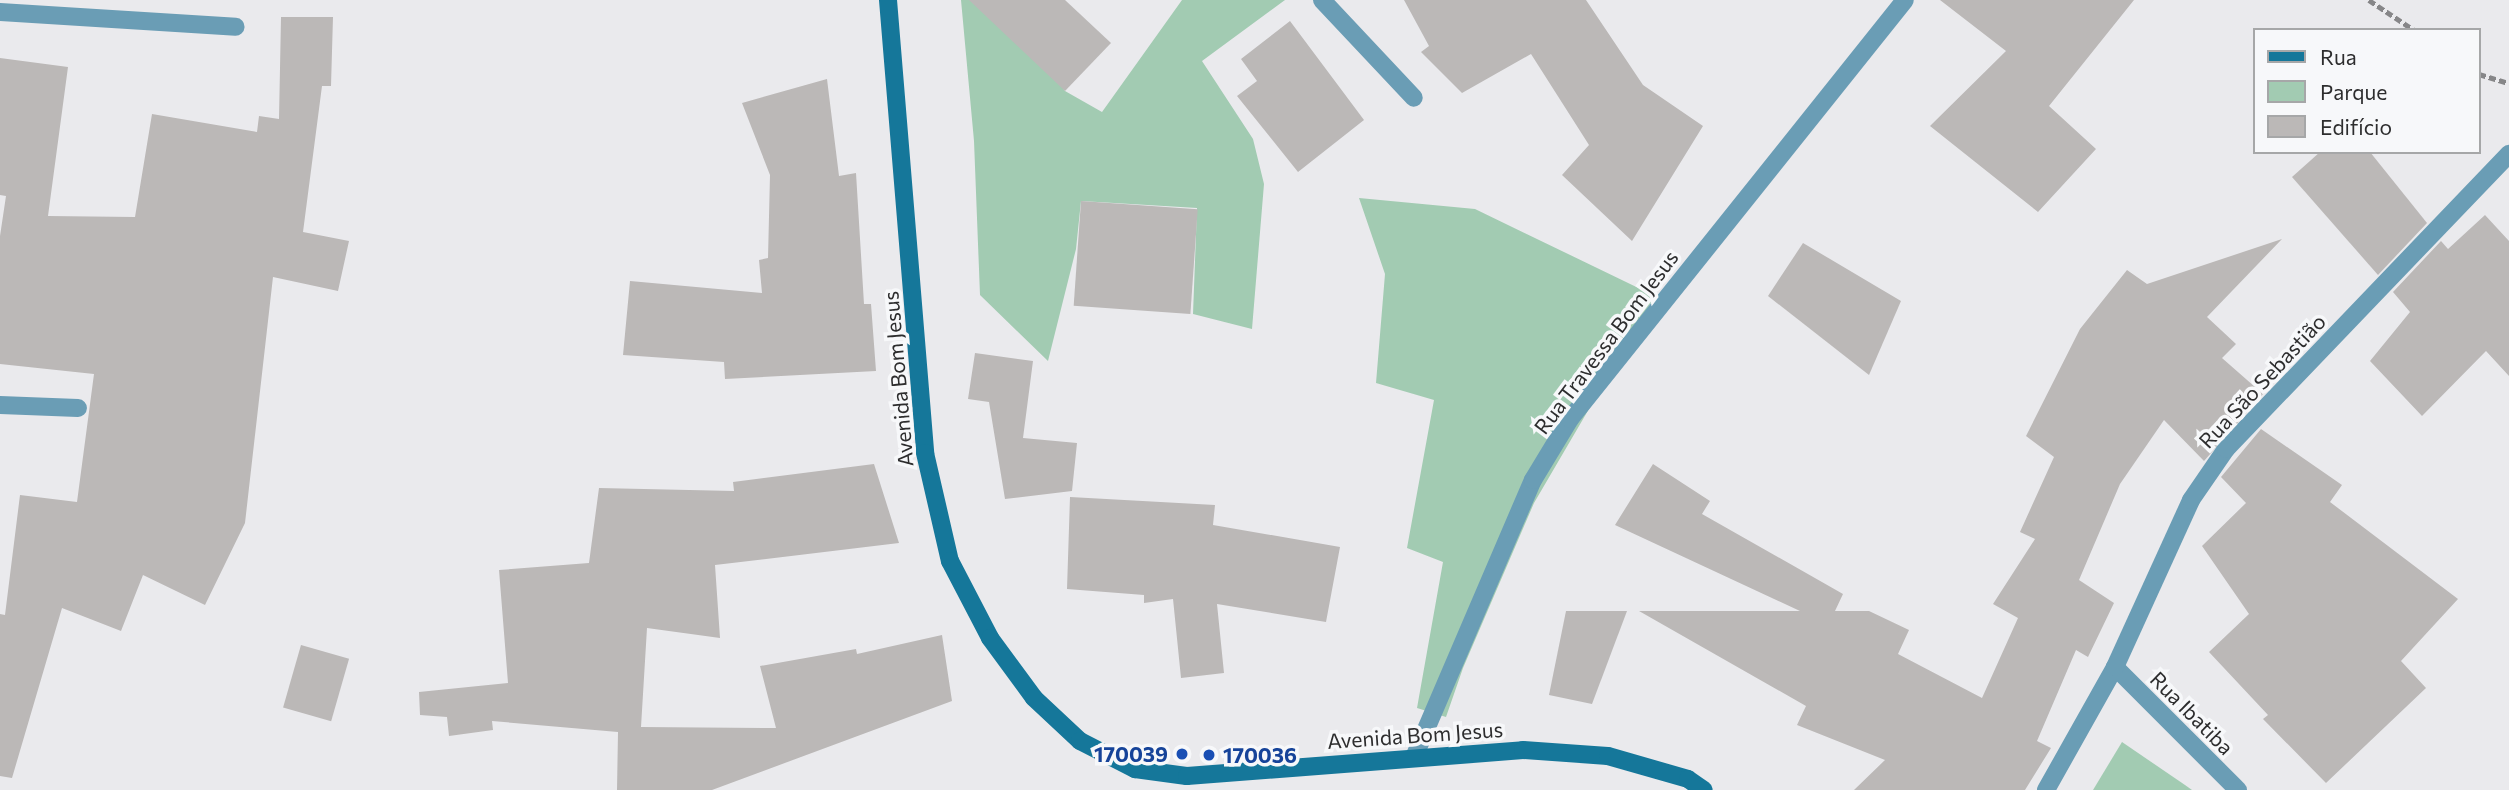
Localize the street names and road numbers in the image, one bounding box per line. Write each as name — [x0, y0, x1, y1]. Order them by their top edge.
street label: Rua Travessa Bom Jesus — [1529, 245, 1683, 439]
street label: Avenida Bom Jesus — [878, 290, 918, 468]
street label: Rua São Sebastião — [2193, 309, 2331, 453]
street label: Rua Ibatiba — [2145, 666, 2239, 760]
street label: Avenida Bom Jesus — [1326, 716, 1504, 754]

